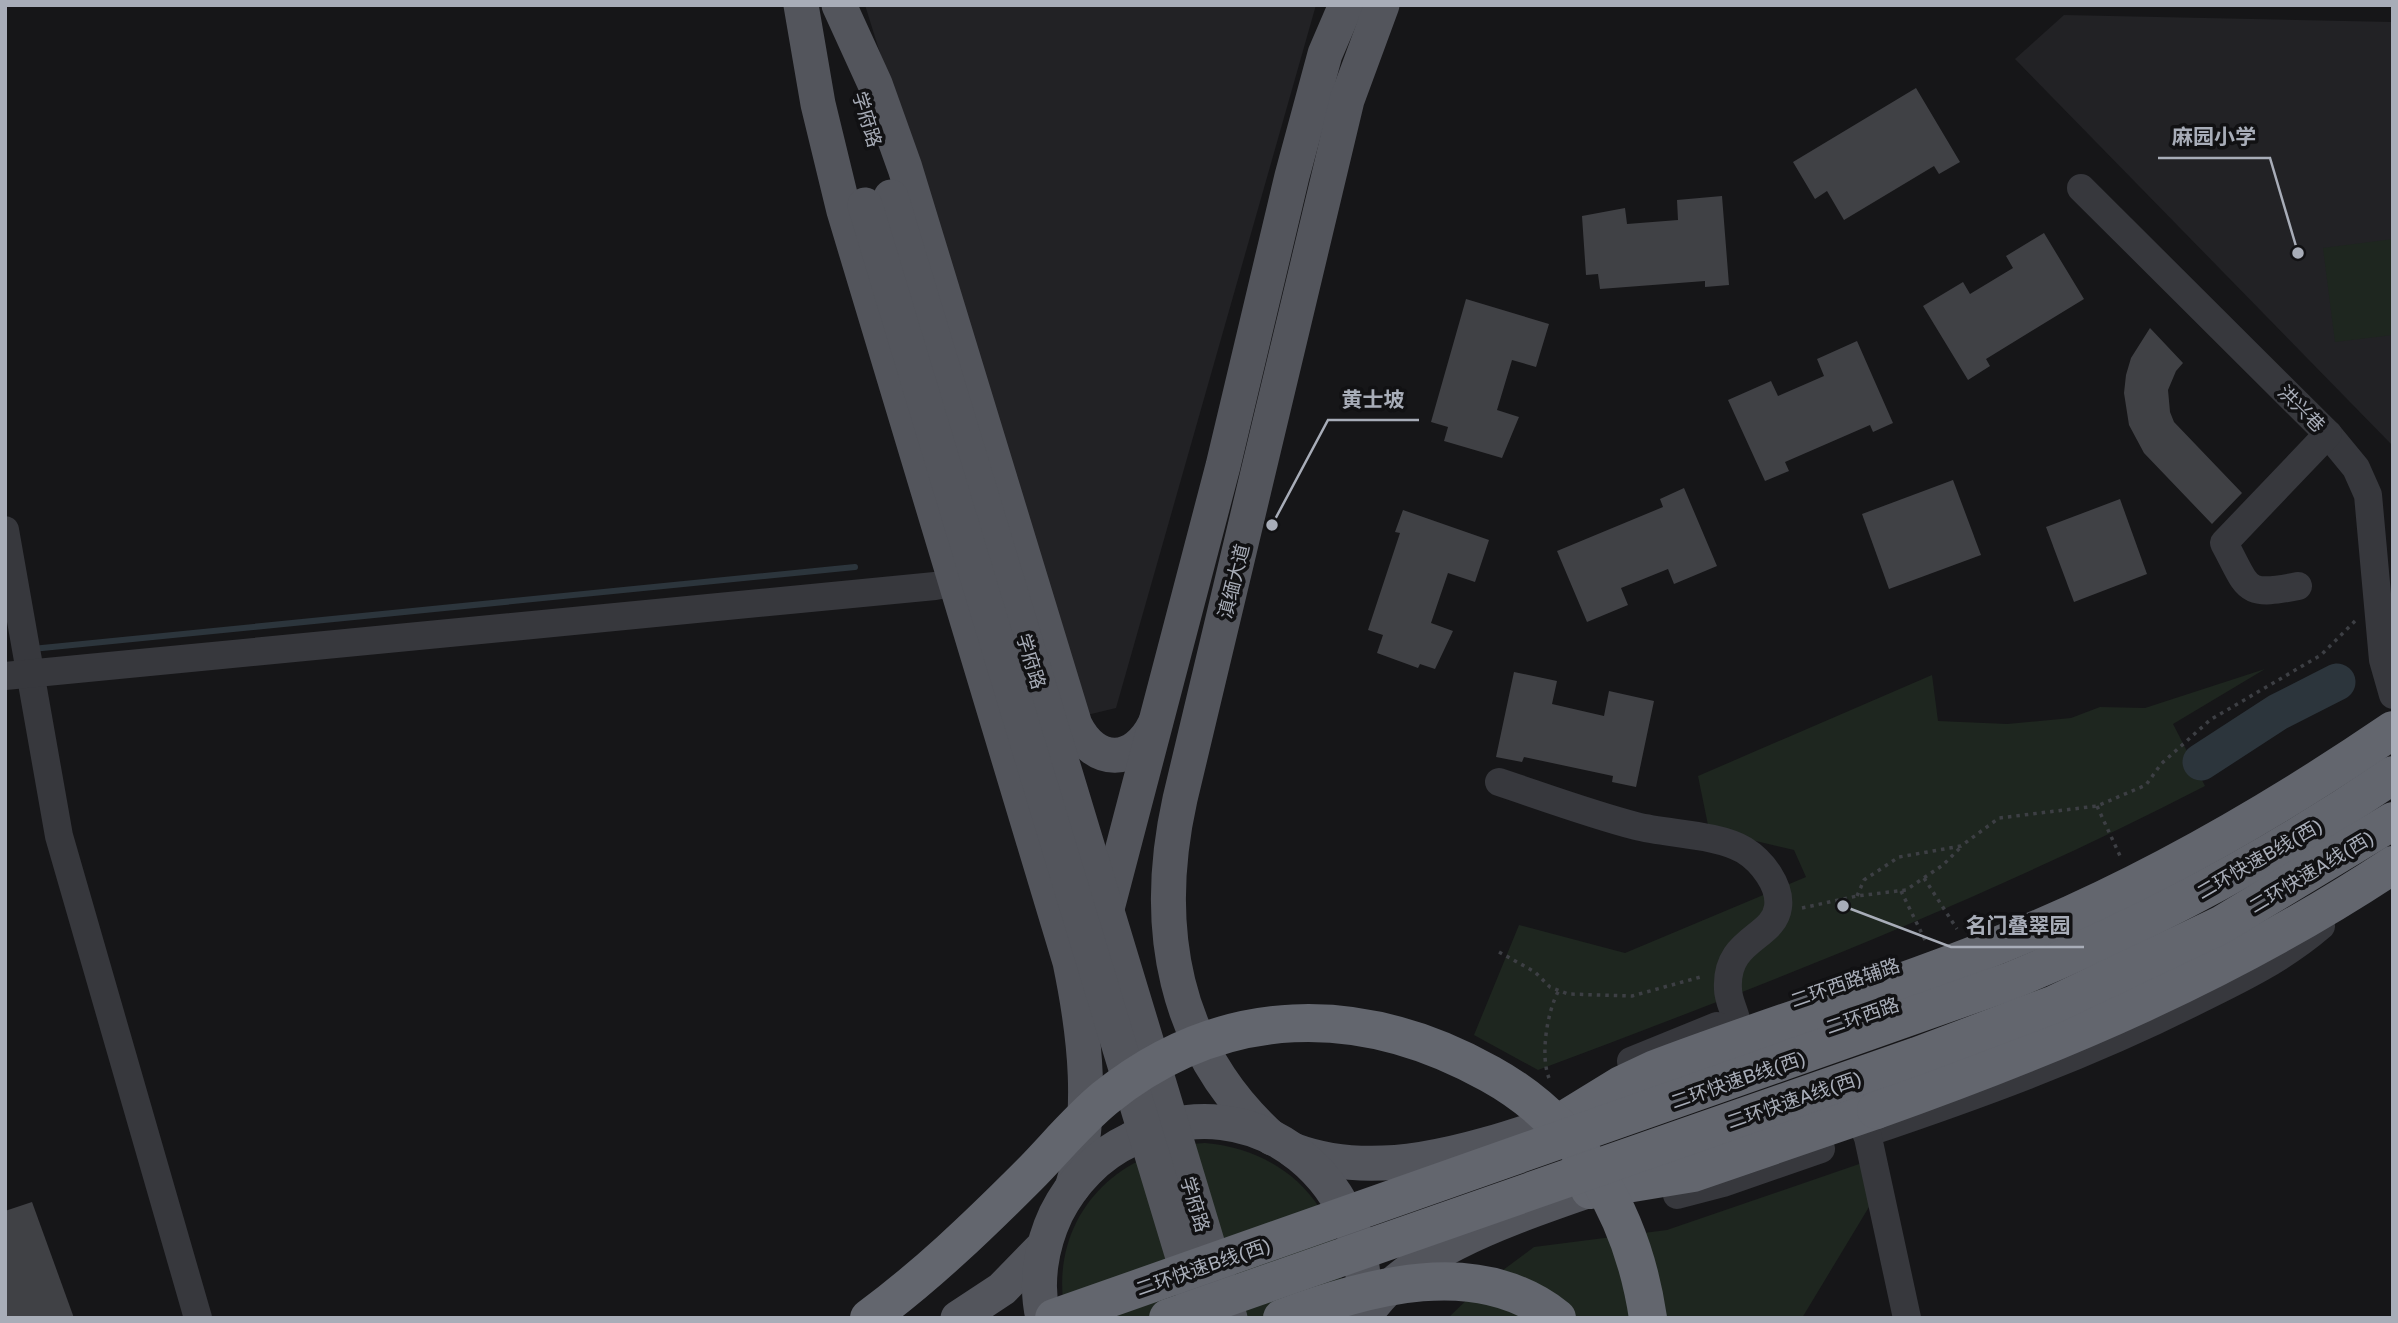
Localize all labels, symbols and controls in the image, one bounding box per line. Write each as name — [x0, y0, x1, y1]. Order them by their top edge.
street label: 学府路 — [849, 88, 887, 150]
callout: 麻园小学 — [2158, 116, 2270, 158]
text: 麻园小学 — [2172, 123, 2256, 149]
callout: 黄士坡 — [1328, 378, 1419, 420]
street label: 洪兴巷 — [2274, 380, 2330, 436]
text: 黄士坡 — [1342, 386, 1405, 412]
street label: 滇缅大道 — [1213, 541, 1253, 621]
street label: 学府路 — [1013, 630, 1051, 692]
street label: 二环快速B线(西) — [2192, 813, 2326, 903]
street label: 二环快速A线(西) — [2245, 825, 2377, 917]
callout: 名门叠翠园 — [1951, 905, 2084, 947]
text: 名门叠翠园 — [1966, 912, 2071, 938]
street label: 二环西路辅路 — [1787, 953, 1903, 1011]
street label: 二环西路 — [1822, 992, 1902, 1038]
street label: 二环快速B线(西) — [1668, 1045, 1808, 1113]
street label: 二环快速A线(西) — [1724, 1065, 1864, 1133]
street label: 学府路 — [1177, 1173, 1215, 1235]
street label: 二环快速B线(西) — [1133, 1232, 1273, 1300]

